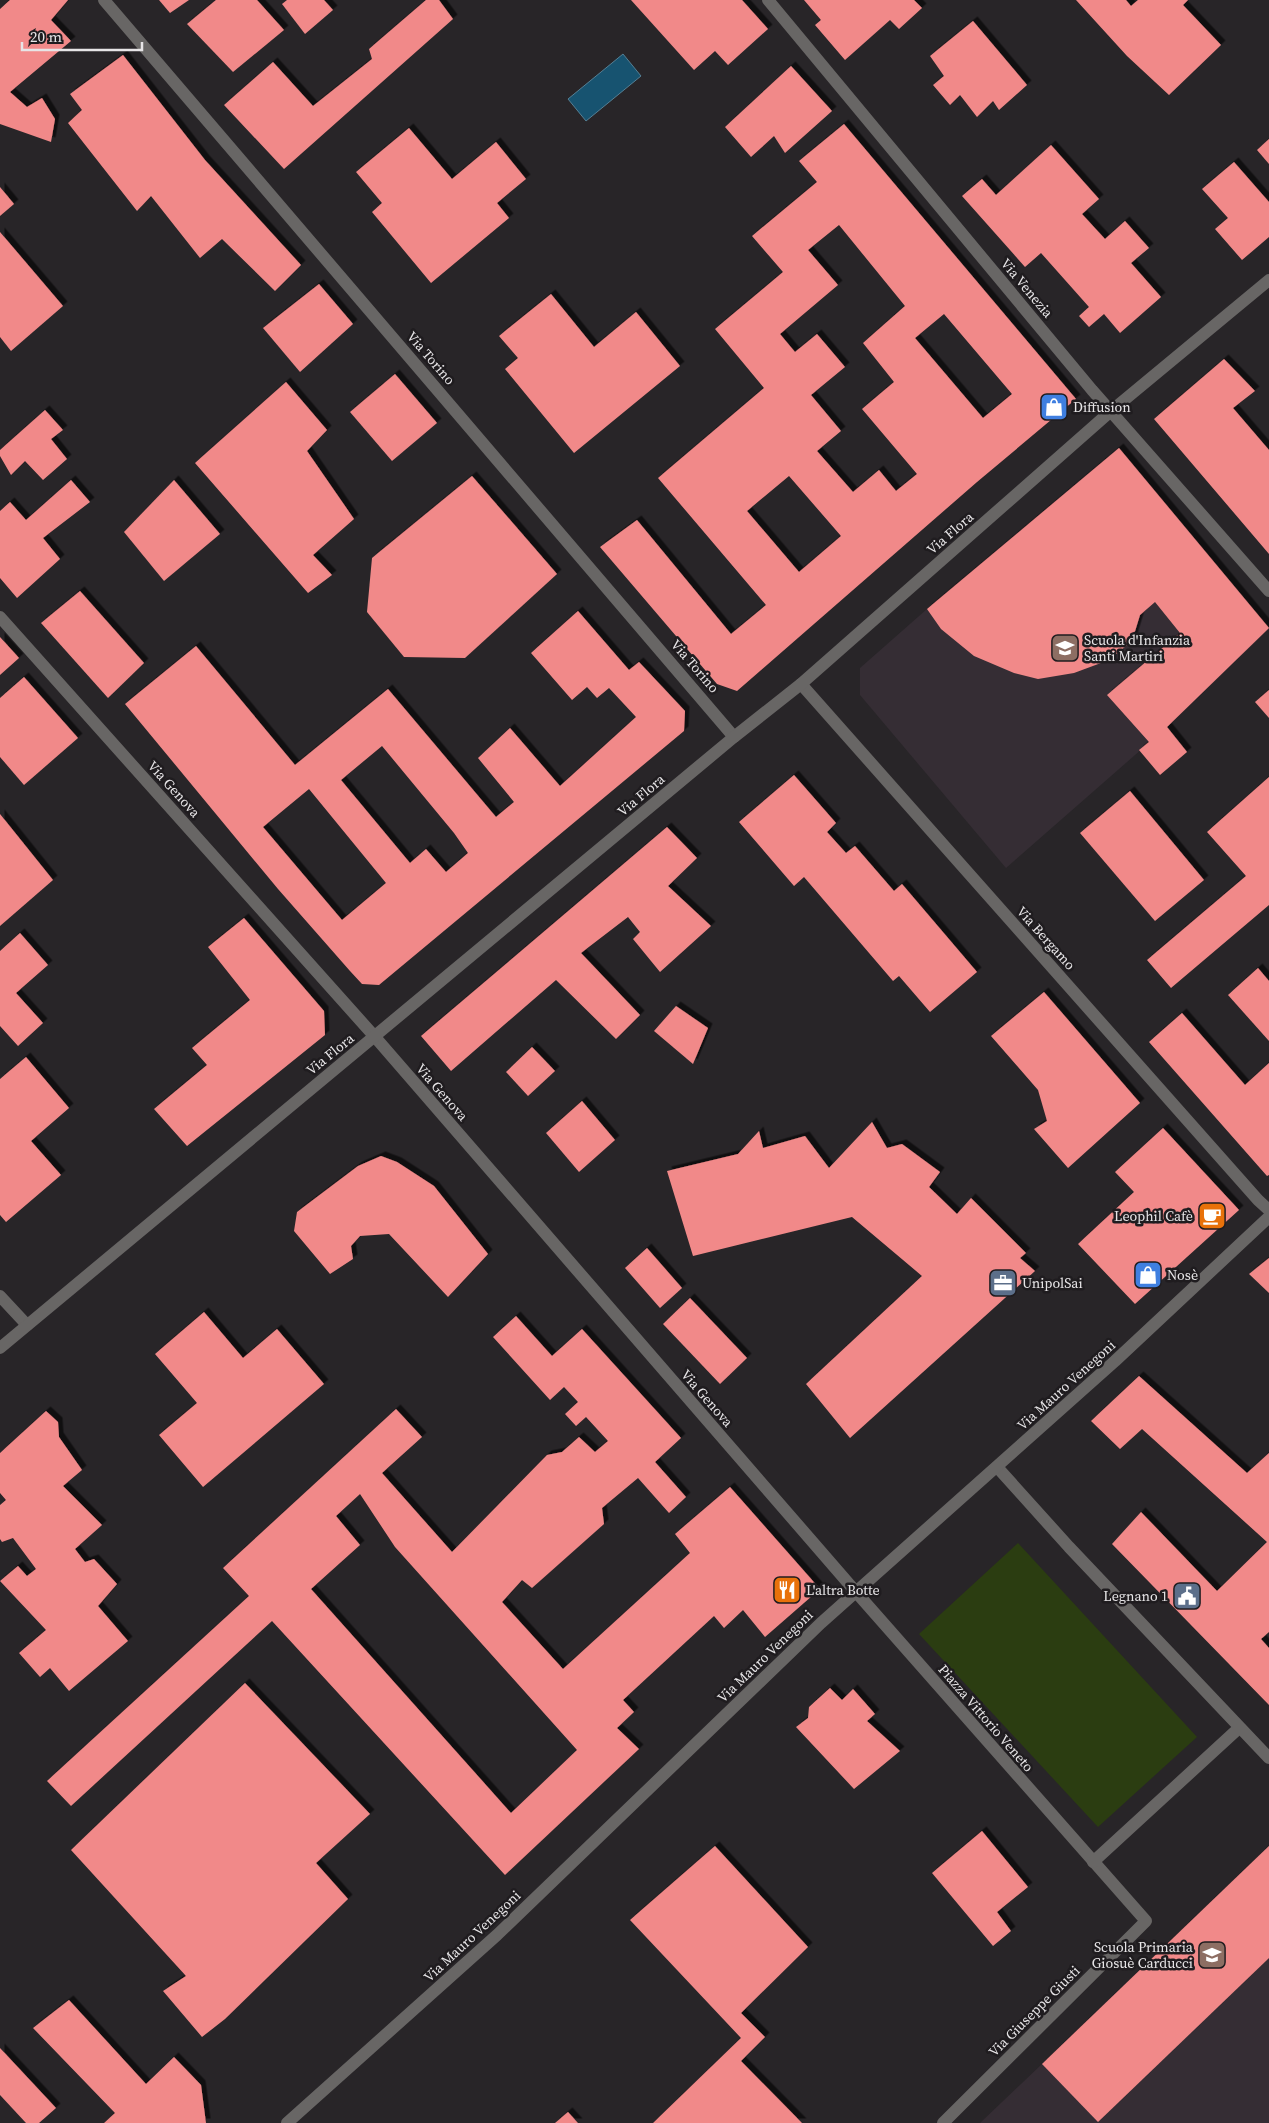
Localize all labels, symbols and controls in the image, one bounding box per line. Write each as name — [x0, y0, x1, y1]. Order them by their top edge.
scale bar — [22, 20, 142, 52]
text: 20 m — [30, 26, 62, 47]
street label: Via Venezia — [996, 254, 1058, 323]
street label: Via Torino — [402, 327, 460, 389]
shop icon: Diffusion — [1039, 392, 1069, 422]
place label: Diffusion — [1073, 397, 1131, 417]
street label: Via Flora — [922, 506, 979, 559]
place label: Scuola d'Infanzia Santi Martiri — [1084, 630, 1191, 666]
school or university icon: Scuola d'Infanzia Santi Martiri — [1050, 633, 1080, 663]
street label: Via Torino — [666, 635, 724, 697]
street label: Via Genova — [143, 756, 206, 823]
street label: Via Flora — [613, 769, 670, 821]
street label: Via Bergamo — [1012, 902, 1080, 975]
street label: Via Flora — [302, 1028, 359, 1080]
street label: Via Genova — [411, 1059, 473, 1126]
cafe icon: Leophil Cafè — [1197, 1201, 1227, 1231]
place label: Leophil Cafè — [1114, 1206, 1193, 1226]
shop icon: Nosè — [1133, 1260, 1163, 1290]
place label: Nosè — [1167, 1265, 1198, 1285]
office icon: UnipolSai — [988, 1268, 1018, 1298]
place label: UnipolSai — [1022, 1273, 1083, 1293]
street label: Via Mauro Venegoni — [1012, 1335, 1120, 1435]
street label: Via Genova — [676, 1365, 738, 1432]
restaurant icon: L'altra Botte — [772, 1575, 802, 1605]
place label: L'altra Botte — [806, 1580, 880, 1600]
public building icon: Legnano 1 — [1172, 1581, 1202, 1611]
place label: Legnano 1 — [1103, 1586, 1168, 1606]
street label: Via Mauro Venegoni — [713, 1605, 817, 1707]
street label: Piazza Vittorio Veneto — [934, 1660, 1039, 1776]
street label: Via Mauro Venegoni — [419, 1886, 525, 1986]
place label: Scuola Primaria Giosuè Carducci — [1092, 1937, 1194, 1973]
school or university icon: Scuola Primaria Giosuè Carducci — [1197, 1940, 1227, 1970]
street label: Via Giuseppe Giusti — [984, 1961, 1084, 2061]

